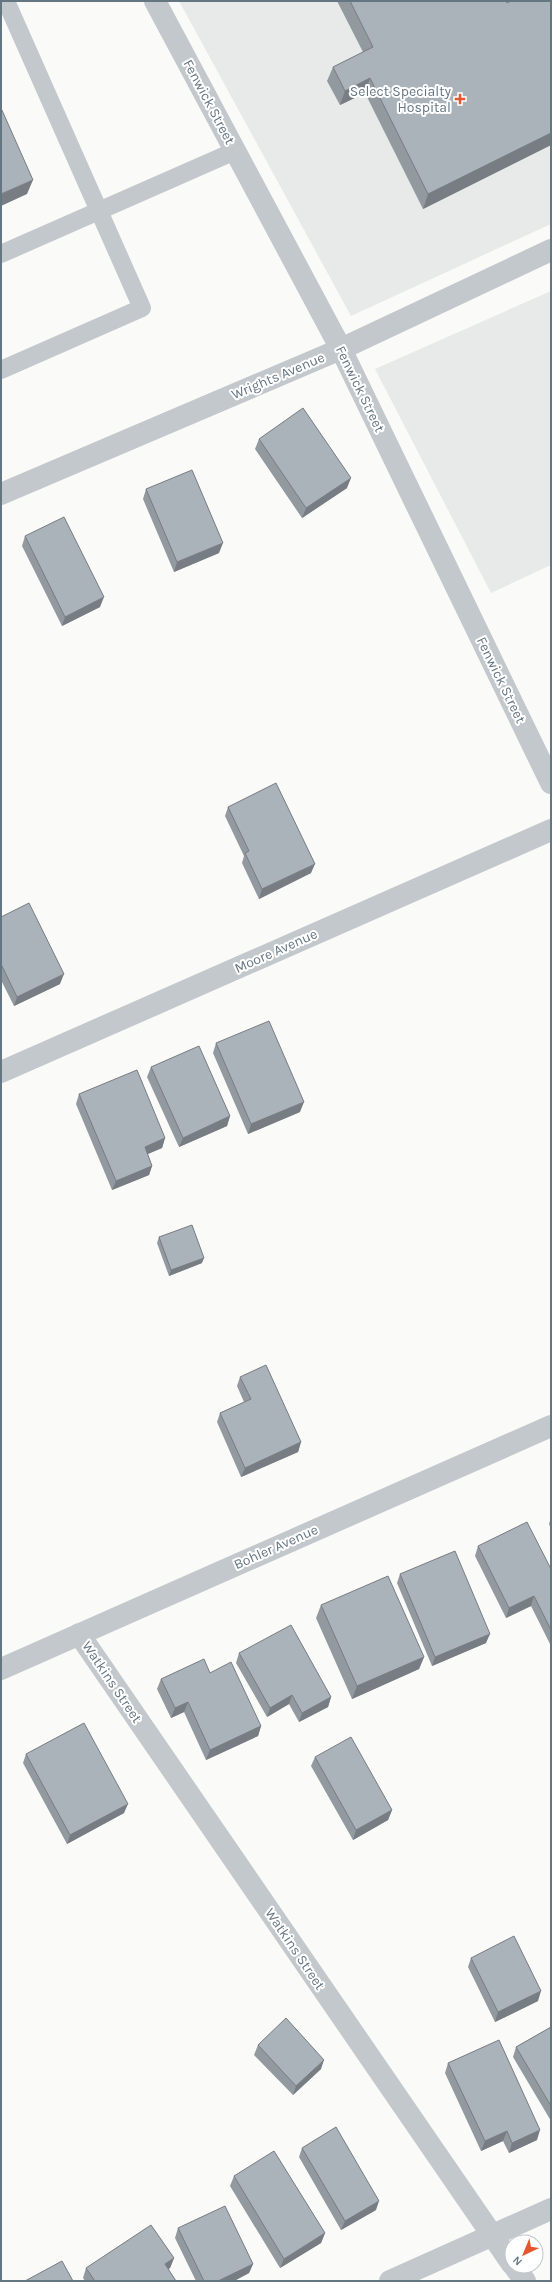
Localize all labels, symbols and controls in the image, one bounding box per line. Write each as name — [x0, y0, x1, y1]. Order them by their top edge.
street label: Fenwick Street — [179, 57, 239, 147]
place label: Select Specialty Hospital — [350, 83, 451, 116]
marker: Select Specialty Hospital — [454, 93, 466, 105]
street label: Fenwick Street — [332, 343, 388, 435]
street label: Wrights Avenue — [229, 349, 327, 403]
street label: Fenwick Street — [473, 634, 529, 726]
street label: Moore Avenue — [232, 925, 320, 977]
street label: Bohler Avenue — [231, 1521, 321, 1573]
street label: Watkins Street — [78, 1638, 146, 1726]
street label: Watkins Street — [261, 1905, 329, 1993]
north arrow — [504, 2234, 544, 2274]
text: N — [510, 2253, 525, 2268]

